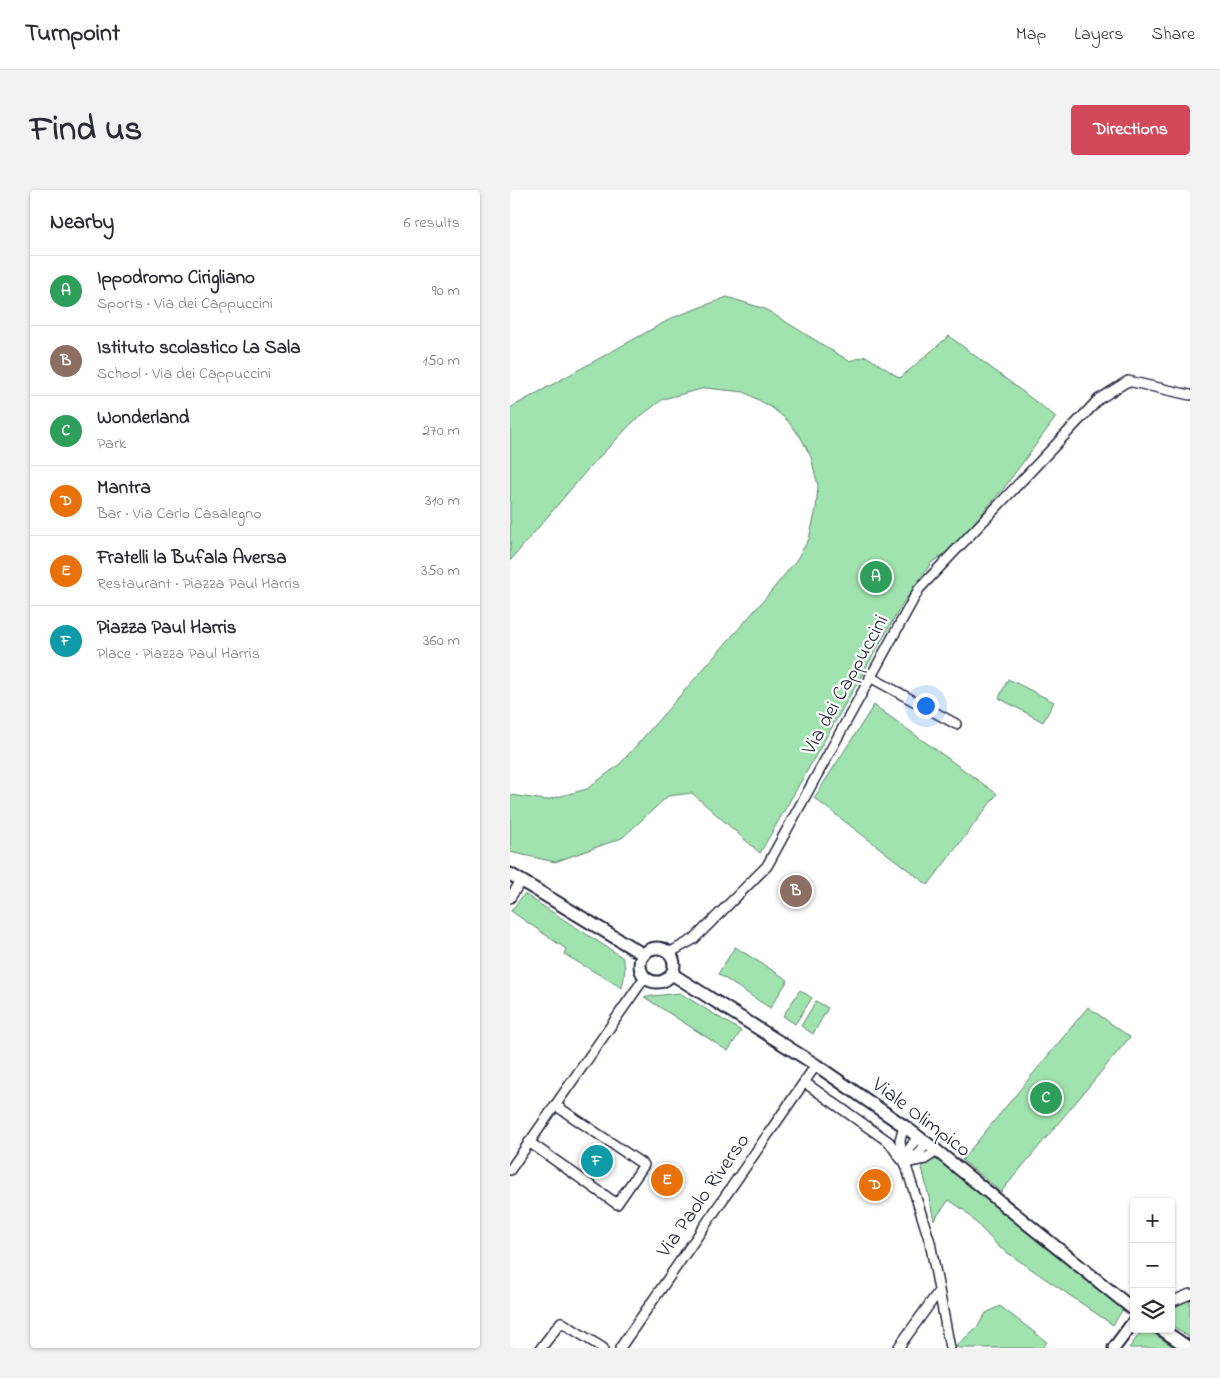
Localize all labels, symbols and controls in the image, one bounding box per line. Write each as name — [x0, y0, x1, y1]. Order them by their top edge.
text: Turnpoint — [25, 17, 120, 52]
text: Map — [1016, 22, 1046, 48]
text: Layers — [1074, 22, 1124, 48]
text: Share — [1152, 22, 1195, 48]
text: Find us — [30, 105, 142, 156]
button: Directions — [1071, 105, 1190, 155]
text: Nearby — [50, 208, 114, 238]
text: 6 results — [403, 211, 460, 235]
text: Ippodromo Cirigliano — [97, 265, 255, 292]
text: A — [61, 279, 71, 303]
text: 90 m — [432, 279, 460, 303]
text: Sports · Via dei Cappuccini — [97, 292, 273, 316]
text: Istituto scolastico La Sala — [97, 335, 301, 362]
text: B — [61, 349, 71, 373]
text: 150 m — [422, 349, 460, 373]
text: School · Via dei Cappuccini — [97, 362, 271, 386]
text: Wonderland — [97, 405, 190, 432]
text: C — [62, 419, 70, 443]
text: 270 m — [422, 419, 460, 443]
text: Park — [97, 432, 126, 456]
text: Mantra — [97, 475, 151, 502]
text: D — [60, 489, 72, 513]
text: 310 m — [425, 489, 460, 513]
text: Bar · Via Carlo Casalegno — [97, 502, 261, 526]
text: Fratelli la Bufala Aversa — [97, 545, 286, 572]
pin: A — [860, 558, 892, 596]
text: E — [61, 559, 71, 583]
text: 350 m — [421, 559, 460, 583]
text: Restaurant · Piazza Paul Harris — [97, 572, 300, 596]
street label: Via dei Cappuccini — [795, 610, 897, 761]
text: Piazza Paul Harris — [97, 615, 237, 642]
text: F — [61, 629, 71, 653]
text: 360 m — [423, 629, 460, 653]
text: Place · Piazza Paul Harris — [97, 642, 260, 666]
your location — [913, 693, 939, 719]
pin: B — [780, 872, 812, 910]
street label: Viale Olimpico — [864, 1070, 977, 1165]
pin: C — [1030, 1079, 1062, 1117]
street label: Via Paolo Riverso — [650, 1128, 758, 1265]
pin: F — [581, 1142, 613, 1180]
pin: E — [651, 1161, 683, 1199]
pin: D — [859, 1166, 891, 1204]
map controls — [1130, 1198, 1175, 1333]
button: + — [1130, 1198, 1175, 1243]
button: − — [1130, 1243, 1175, 1288]
button: layers — [1130, 1288, 1175, 1333]

